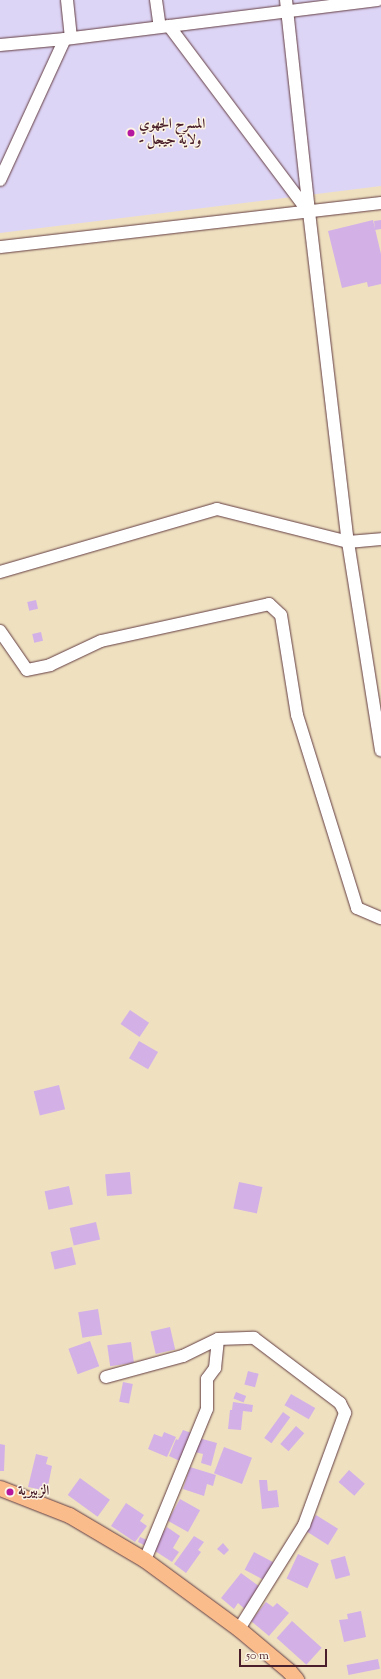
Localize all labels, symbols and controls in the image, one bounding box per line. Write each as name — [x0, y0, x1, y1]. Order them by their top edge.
place label: المسرح الجهوي - ولاية جيجل — [139, 117, 205, 150]
marker: المسرح الجهوي - ولاية جيجل — [126, 128, 136, 138]
place label: الزبيرية — [18, 1484, 49, 1500]
marker: الزبيرية — [5, 1487, 15, 1497]
scale bar — [241, 1641, 329, 1667]
text: 50 m — [246, 1647, 269, 1665]

